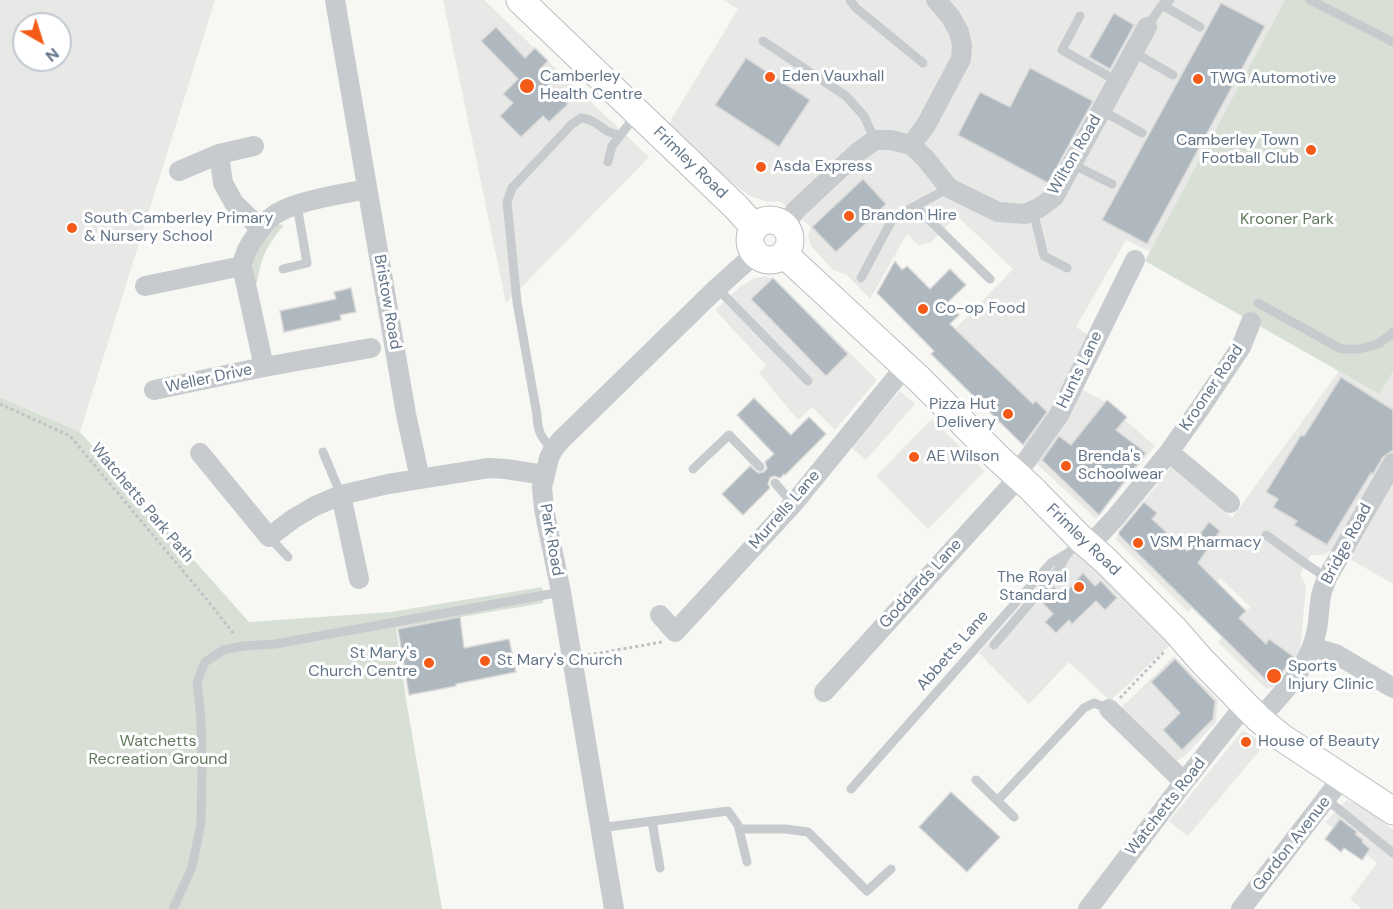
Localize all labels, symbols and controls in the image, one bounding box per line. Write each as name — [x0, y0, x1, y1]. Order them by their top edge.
north arrow — [12, 12, 72, 72]
text: N — [41, 43, 64, 67]
place label: Camberley Health Centre — [540, 67, 643, 105]
place label: Eden Vauxhall — [782, 67, 884, 87]
place label: TWG Automotive — [1210, 69, 1336, 89]
marker: Eden Vauxhall — [763, 70, 777, 84]
marker: TWG Automotive — [1191, 72, 1205, 86]
marker: Camberley Health Centre — [518, 77, 536, 95]
street label: Wilton Road — [1044, 112, 1106, 198]
street label: Frimley Road — [649, 123, 731, 203]
place label: Camberley Town Football Club — [1176, 131, 1299, 169]
marker: Camberley Town Football Club — [1304, 143, 1318, 157]
place label: Asda Express — [773, 157, 872, 177]
marker: Asda Express — [754, 160, 768, 174]
place label: Brandon Hire — [861, 206, 957, 226]
place label: South Camberley Primary & Nursery School — [84, 209, 273, 247]
marker: Brandon Hire — [842, 209, 856, 223]
park label: Krooner Park — [1240, 210, 1334, 230]
marker: South Camberley Primary & Nursery School — [65, 221, 79, 235]
street label: Bristow Road — [369, 253, 405, 351]
place label: Co-op Food — [935, 299, 1026, 319]
marker: Co-op Food — [916, 302, 930, 316]
street label: Hunts Lane — [1053, 328, 1107, 412]
street label: Krooner Road — [1176, 341, 1248, 435]
street label: Weller Drive — [164, 360, 254, 398]
place label: Pizza Hut Delivery — [929, 395, 996, 433]
marker: Pizza Hut Delivery — [1001, 407, 1015, 421]
street label: Watchetts Park Path — [86, 439, 198, 567]
place label: AE Wilson — [926, 447, 1000, 467]
place label: Brenda's Schoolwear — [1078, 447, 1164, 485]
marker: AE Wilson — [907, 450, 921, 464]
marker: Brenda's Schoolwear — [1059, 459, 1073, 473]
street label: Murrells Lane — [746, 467, 824, 553]
street label: Frimley Road — [1042, 500, 1124, 580]
street label: Bridge Road — [1318, 500, 1376, 588]
street label: Park Road — [535, 502, 567, 578]
place label: VSM Pharmacy — [1150, 533, 1261, 553]
street label: Goddards Lane — [876, 535, 966, 633]
marker: VSM Pharmacy — [1131, 536, 1145, 550]
place label: The Royal Standard — [997, 568, 1067, 606]
marker: The Royal Standard — [1072, 580, 1086, 594]
street label: Abbetts Lane — [913, 607, 993, 695]
place label: St Mary's Church Centre — [308, 644, 417, 682]
place label: St Mary's Church — [497, 651, 622, 671]
marker: St Mary's Church — [478, 654, 492, 668]
marker: St Mary's Church Centre — [422, 656, 436, 670]
place label: Sports Injury Clinic — [1288, 657, 1374, 695]
marker: Sports Injury Clinic — [1265, 667, 1283, 685]
park label: Watchetts Recreation Ground — [88, 732, 228, 770]
place label: House of Beauty — [1258, 732, 1380, 752]
marker: House of Beauty — [1239, 735, 1253, 749]
street label: Watchetts Road — [1122, 754, 1210, 860]
street label: Gordon Avenue — [1249, 793, 1335, 895]

